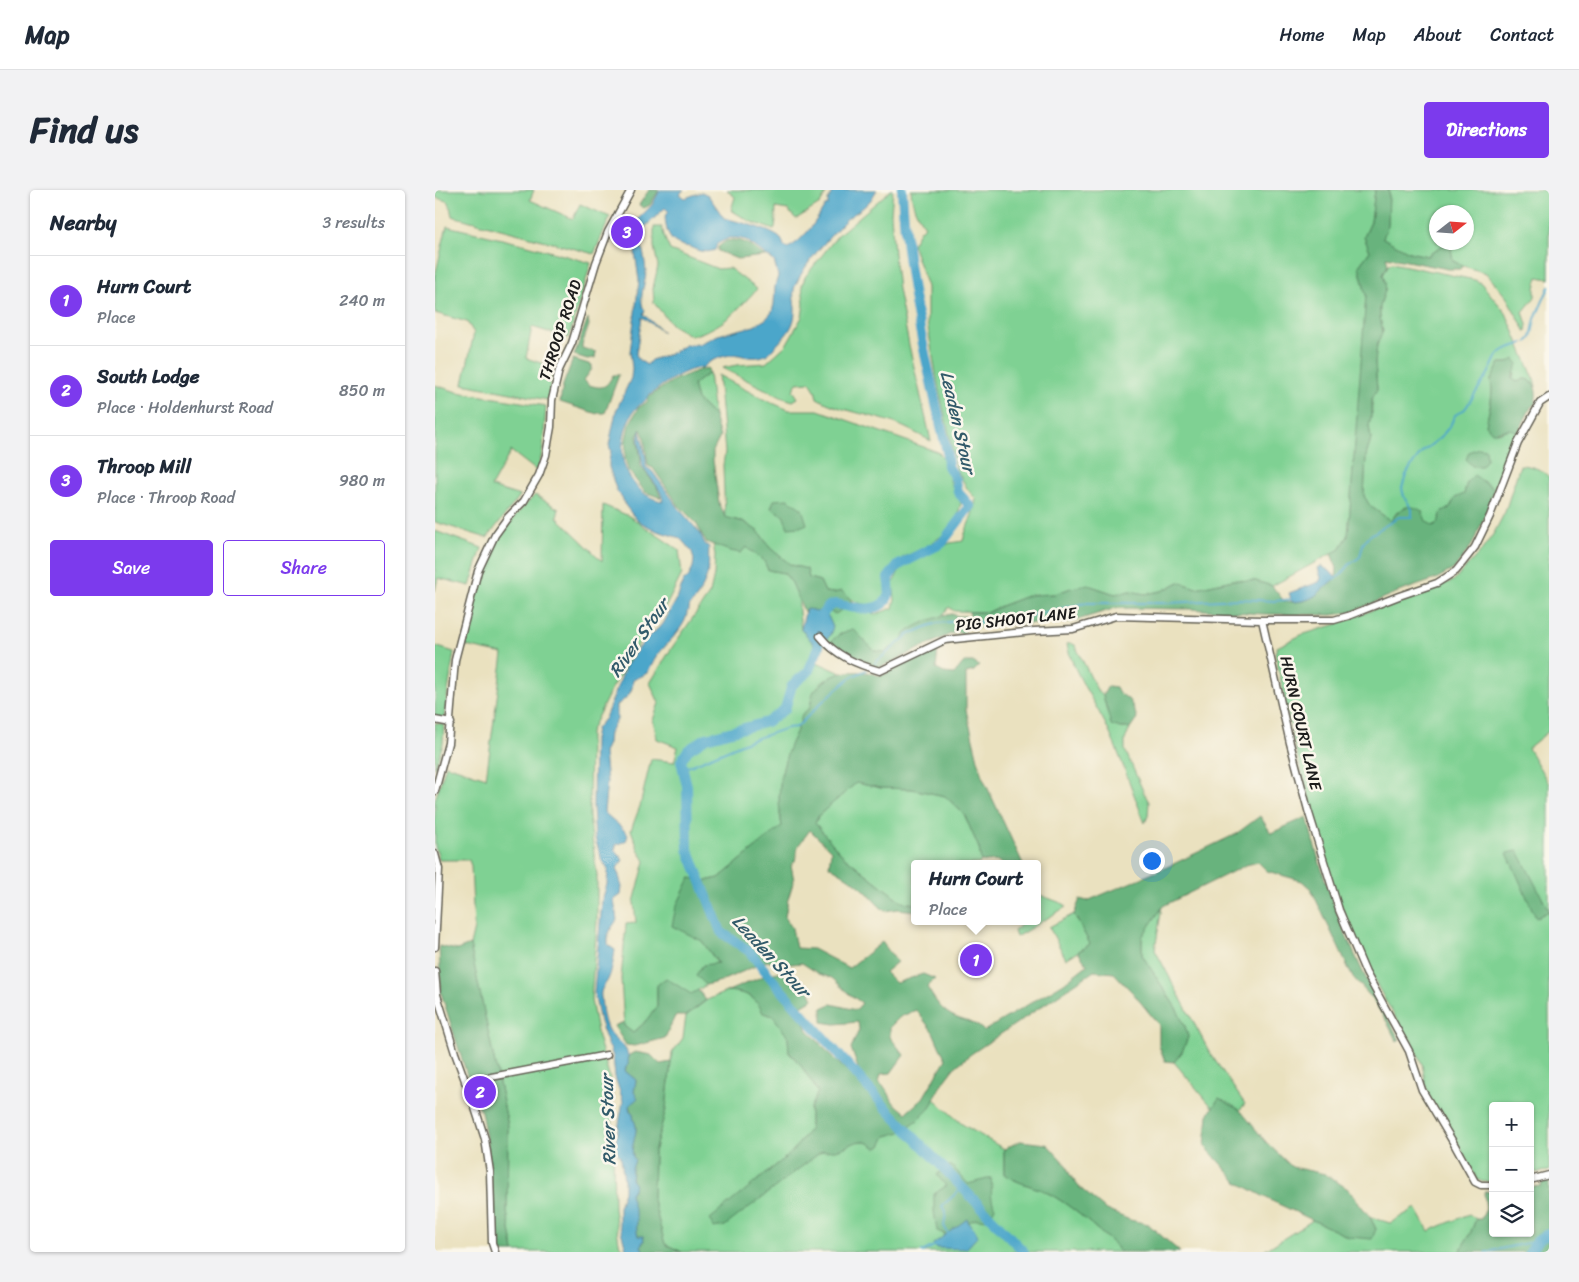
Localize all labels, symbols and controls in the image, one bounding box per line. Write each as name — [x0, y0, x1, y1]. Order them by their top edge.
text: Map — [25, 14, 69, 56]
text: Home — [1280, 19, 1325, 51]
text: Map — [1353, 19, 1386, 51]
text: About — [1414, 19, 1462, 51]
text: Contact — [1490, 19, 1554, 51]
text: Find us — [30, 99, 138, 161]
button: Directions — [1424, 102, 1549, 158]
text: Nearby — [50, 204, 116, 242]
north arrow — [1429, 205, 1474, 250]
text: 3 results — [322, 208, 385, 237]
pin: 3 — [611, 213, 643, 251]
text: Hurn Court — [97, 270, 191, 303]
street label: THROOP ROAD — [530, 275, 590, 384]
text: 1 — [63, 286, 69, 315]
text: 240 m — [339, 286, 385, 315]
text: Place — [97, 303, 136, 332]
text: South Lodge — [97, 360, 200, 393]
water label: Leaden Stour — [931, 368, 986, 480]
text: 2 — [61, 376, 71, 405]
text: 850 m — [339, 376, 385, 405]
text: Place · Holdenhurst Road — [97, 393, 273, 422]
text: Throop Mill — [97, 450, 191, 483]
text: 3 — [62, 466, 70, 495]
text: 980 m — [339, 466, 385, 495]
text: Place · Throop Road — [97, 483, 235, 512]
button: Save — [50, 540, 213, 596]
button: Share — [223, 540, 385, 596]
water label: River Stour — [600, 589, 680, 684]
street label: PIG SHOOT LANE — [954, 598, 1079, 640]
street label: HURN COURT LANE — [1271, 653, 1331, 794]
your location — [1139, 848, 1165, 874]
popup — [911, 860, 1041, 925]
text: Hurn Court — [929, 862, 1023, 895]
text: Place — [929, 895, 967, 924]
water label: Leaden Stour — [724, 907, 821, 1008]
pin: 1 — [960, 941, 992, 979]
water label: River Stour — [590, 1071, 626, 1166]
pin: 2 — [464, 1073, 496, 1111]
map controls — [1489, 1102, 1534, 1237]
button: + — [1489, 1102, 1534, 1147]
button: − — [1489, 1147, 1534, 1192]
button: layers — [1489, 1192, 1534, 1237]

